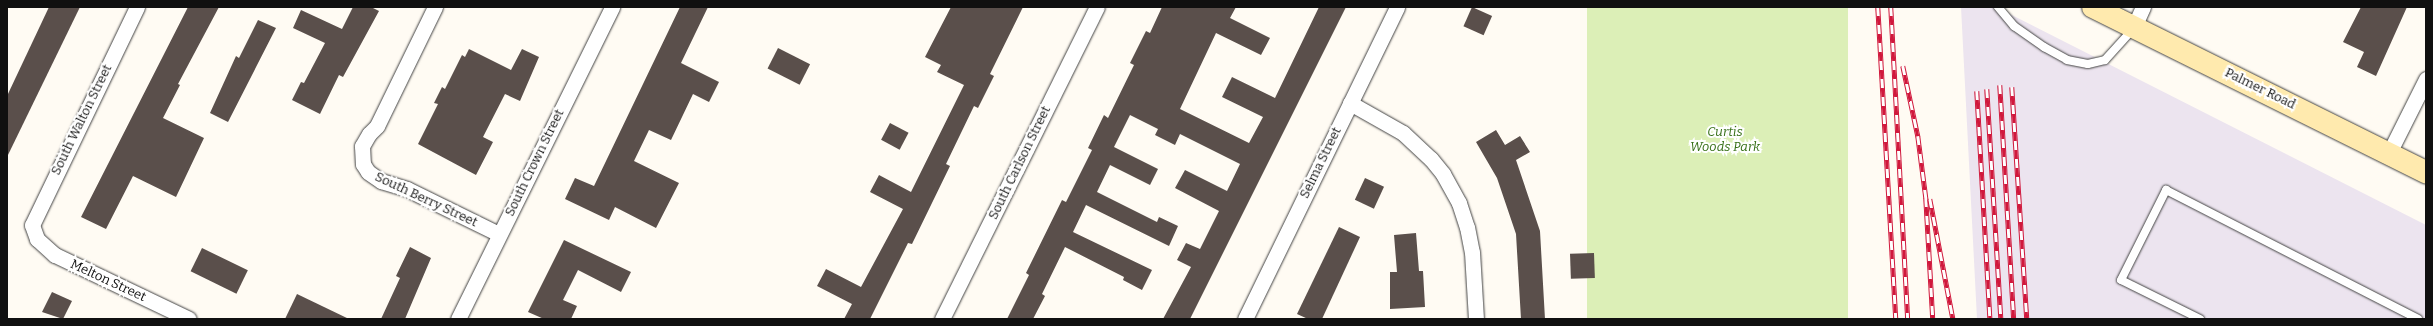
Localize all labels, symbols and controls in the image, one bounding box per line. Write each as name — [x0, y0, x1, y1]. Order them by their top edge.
street label: South Walton Street — [48, 62, 116, 178]
street label: Palmer Road — [2222, 65, 2298, 113]
street label: South Carlson Street — [986, 104, 1054, 222]
street label: South Crown Street — [502, 107, 568, 219]
street label: Selma Street — [1297, 125, 1345, 201]
park label: Curtis Woods Park — [1690, 125, 1760, 156]
street label: South Berry Street — [372, 169, 480, 231]
street label: Melton Street — [68, 257, 148, 305]

